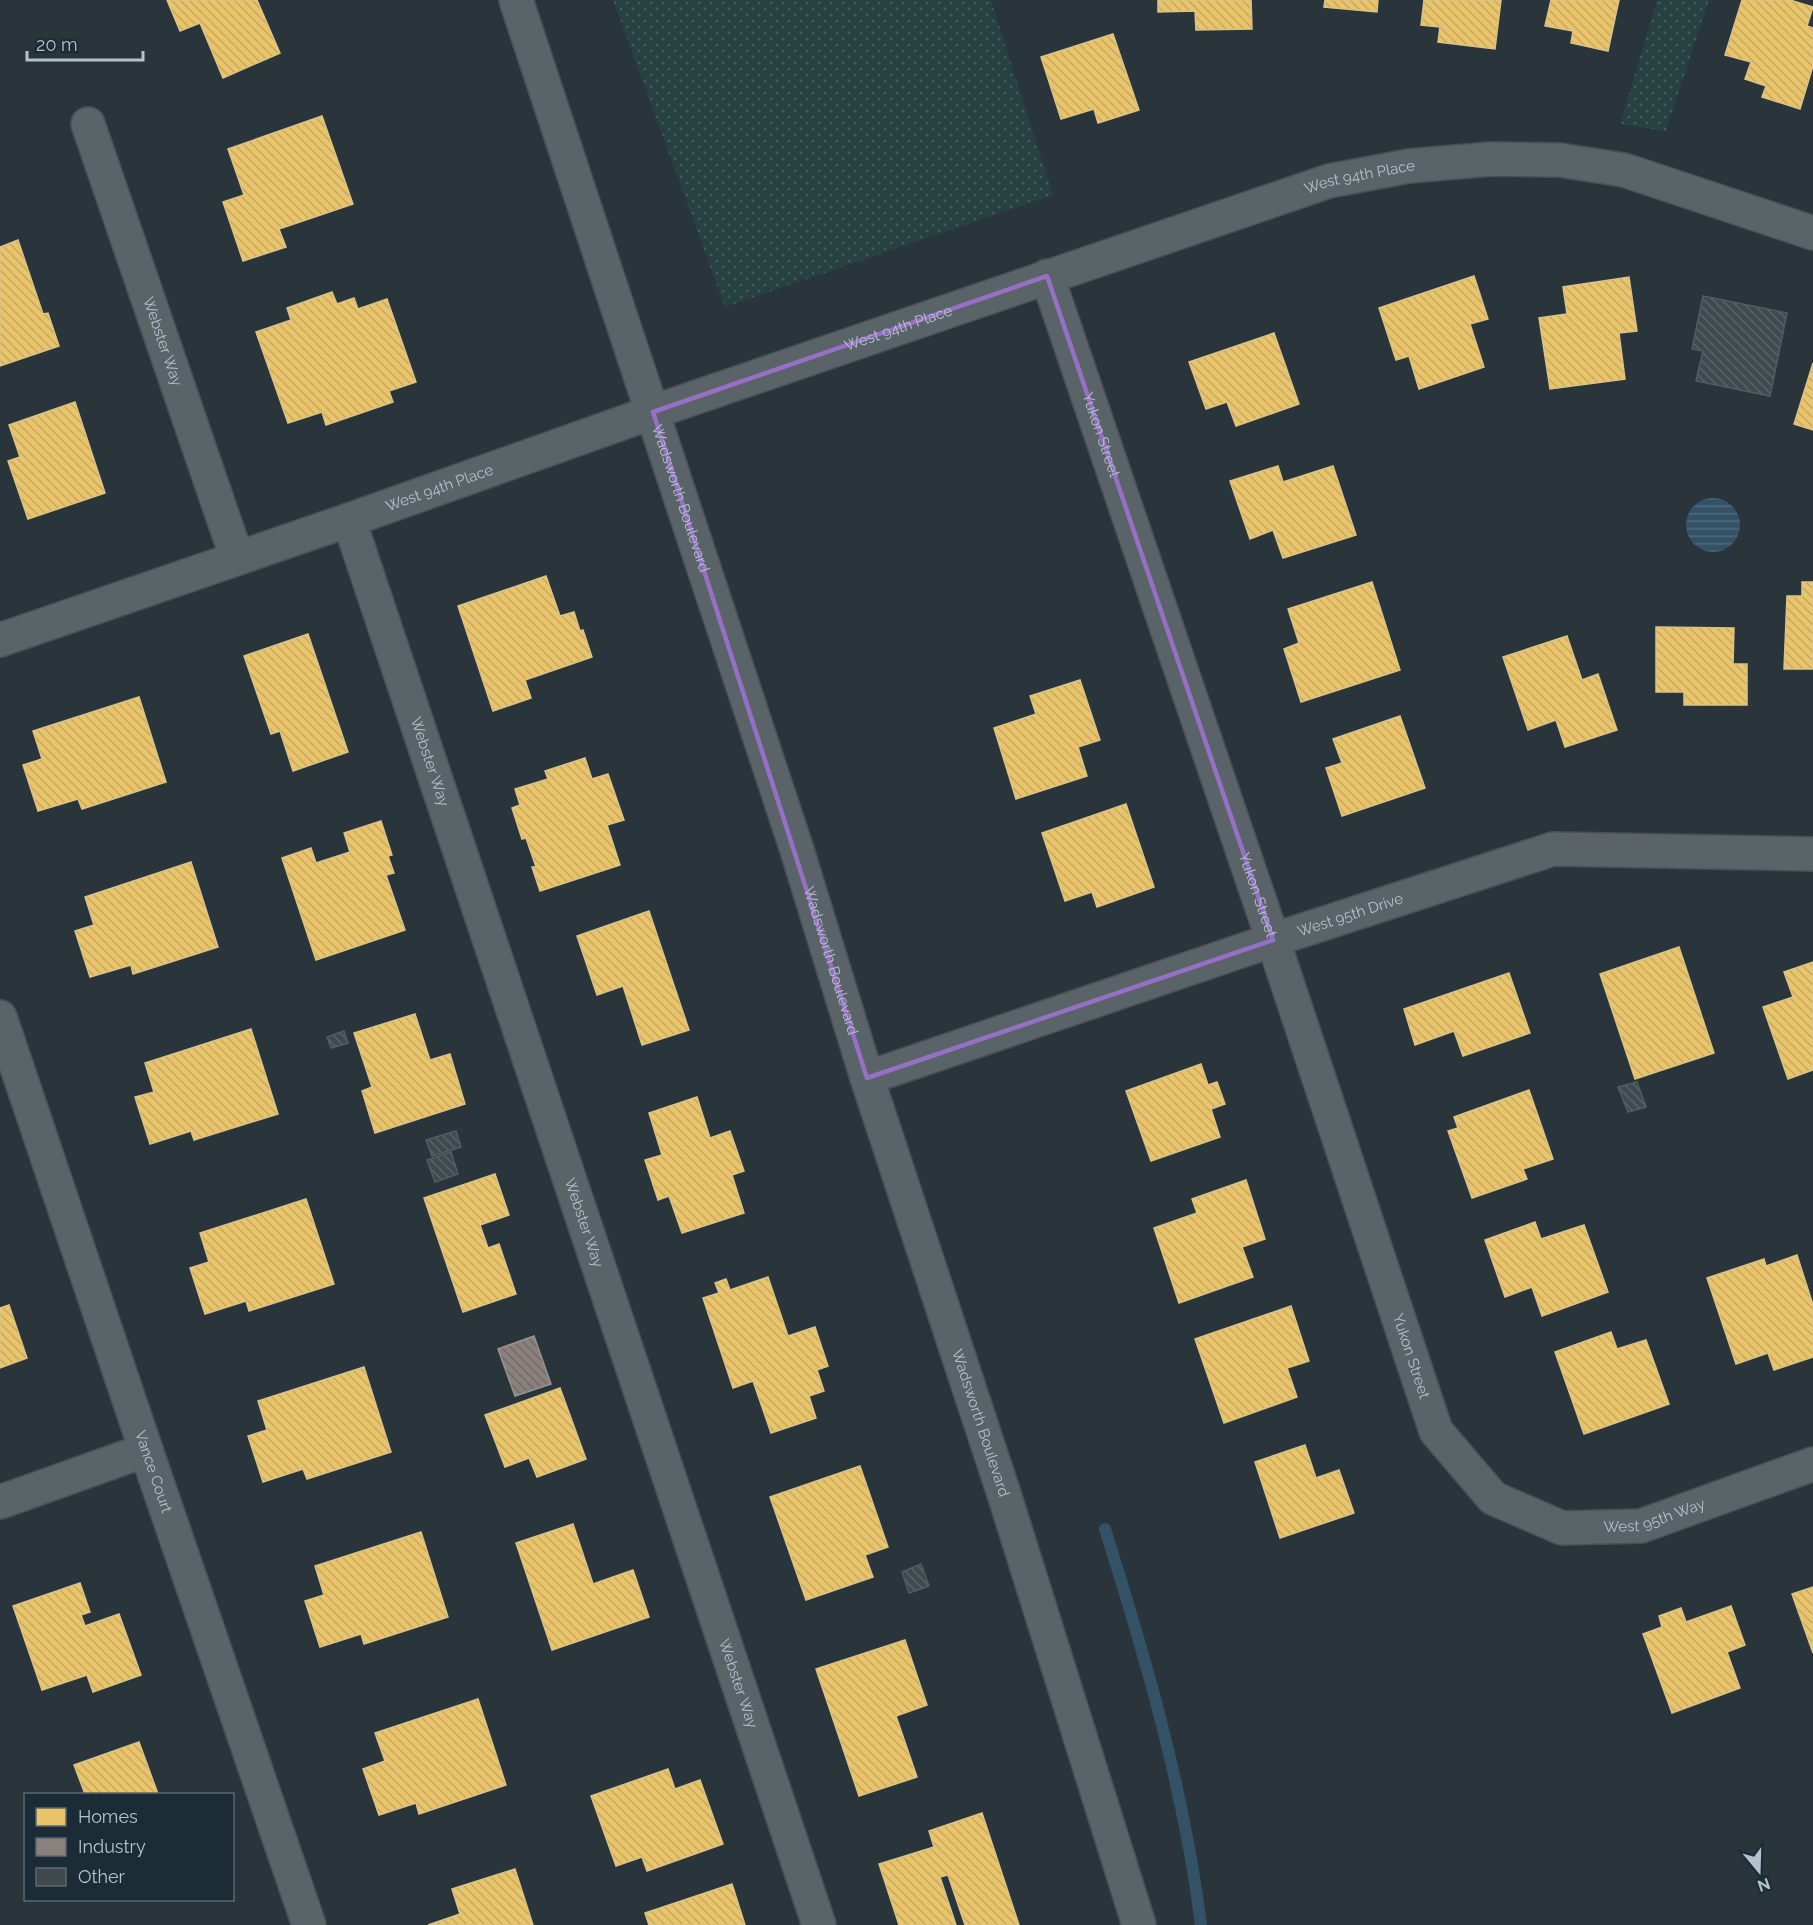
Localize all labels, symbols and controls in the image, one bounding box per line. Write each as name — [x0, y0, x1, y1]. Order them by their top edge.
scale bar — [27, 24, 142, 62]
text: 20 m — [36, 34, 78, 55]
street label: West 94th Place — [1302, 157, 1416, 198]
street label: Webster Way — [139, 295, 186, 388]
street label: West 94th Place — [842, 301, 955, 355]
street label: Yukon Street — [1078, 390, 1124, 480]
street label: Wadsworth Boulevard — [648, 422, 714, 575]
street label: West 94th Place — [383, 460, 496, 515]
street label: Webster Way — [407, 715, 453, 809]
street label: Yukon Street — [1235, 850, 1281, 940]
street label: Wadsworth Boulevard — [800, 884, 862, 1037]
street label: West 95th Drive — [1295, 889, 1406, 940]
street label: Webster Way — [561, 1176, 607, 1270]
street label: Yukon Street — [1389, 1311, 1434, 1401]
street label: Wadsworth Boulevard — [948, 1347, 1013, 1499]
street label: Vance Court — [131, 1428, 176, 1515]
street label: West 95th Way — [1603, 1495, 1707, 1536]
street label: Webster Way — [715, 1637, 762, 1731]
legend — [24, 1793, 234, 1901]
text: Homes — [78, 1806, 138, 1827]
text: Industry — [78, 1836, 146, 1857]
north arrow — [1729, 1841, 1789, 1901]
text: Other — [78, 1866, 126, 1887]
text: N — [1755, 1874, 1773, 1896]

